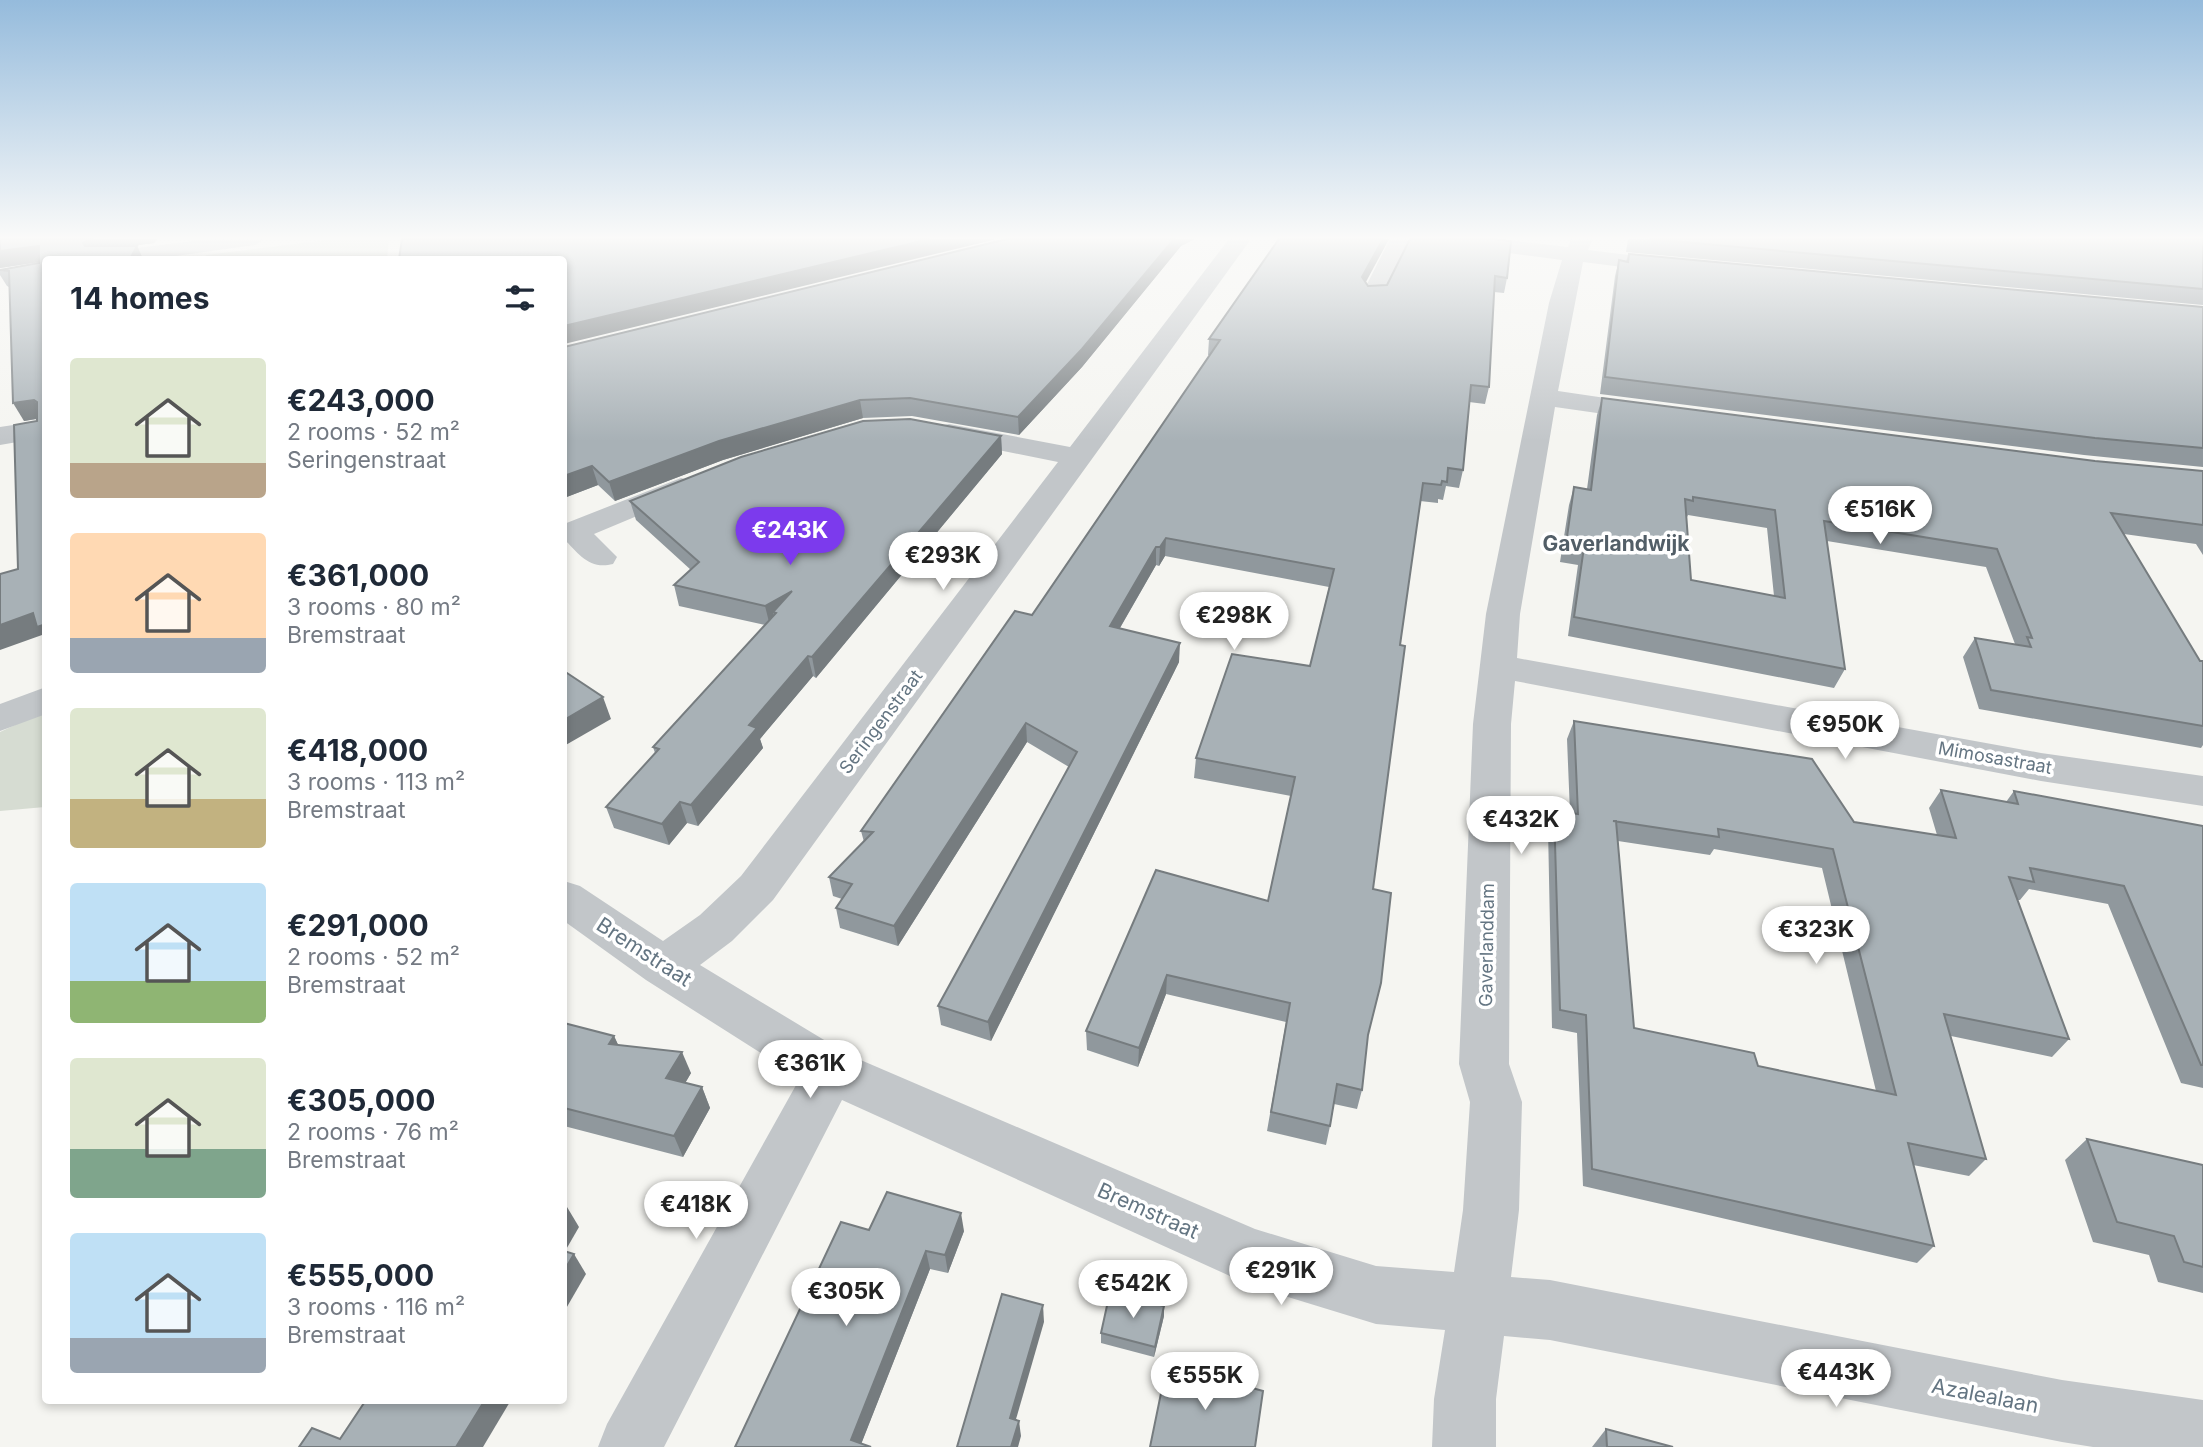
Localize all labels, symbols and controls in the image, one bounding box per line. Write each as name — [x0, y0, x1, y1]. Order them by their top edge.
icon: filters — [501, 279, 539, 317]
text: 14 homes — [70, 280, 209, 316]
text: €243,000 — [287, 382, 435, 418]
icon: home — [126, 386, 210, 470]
text: 2 rooms · 52 m² — [287, 418, 460, 446]
text: Seringenstraat — [287, 446, 446, 474]
pin: €516K — [1831, 486, 1929, 546]
text: €516K — [1844, 495, 1916, 523]
pin: €243K — [741, 508, 839, 567]
text: €243K — [752, 516, 828, 544]
district label: Gaverlandwijk — [1543, 531, 1690, 556]
pin: €293K — [894, 532, 992, 592]
text: €293K — [905, 541, 981, 569]
text: €361,000 — [287, 557, 429, 593]
icon: home — [126, 561, 210, 645]
pin: €298K — [1185, 592, 1283, 652]
text: 3 rooms · 80 m² — [287, 593, 461, 621]
text: €298K — [1196, 601, 1272, 629]
text: Bremstraat — [287, 621, 406, 649]
street label: Seringenstraat — [835, 666, 927, 778]
pin: €950K — [1796, 702, 1894, 761]
text: €950K — [1806, 710, 1884, 738]
text: €418,000 — [287, 732, 428, 768]
icon: home — [126, 736, 210, 820]
street label: Mimosastraat — [1937, 737, 2054, 778]
text: 3 rooms · 113 m² — [287, 768, 465, 796]
text: Bremstraat — [287, 796, 406, 824]
pin: €432K — [1472, 796, 1570, 856]
text: €432K — [1482, 805, 1560, 833]
street label: Gaverlanddam — [1475, 883, 1498, 1007]
pin: €323K — [1767, 906, 1865, 966]
text: €291,000 — [287, 907, 429, 943]
icon: home — [126, 911, 210, 995]
street label: Bremstraat — [592, 912, 697, 992]
text: €323K — [1778, 915, 1854, 943]
text: 2 rooms · 52 m² — [287, 943, 460, 971]
text: Bremstraat — [287, 971, 406, 999]
pin: €361K — [761, 1040, 859, 1100]
text: €361K — [774, 1049, 846, 1077]
text: €305,000 — [287, 1082, 435, 1118]
icon: home — [126, 1086, 210, 1170]
text: 2 rooms · 76 m² — [287, 1118, 459, 1146]
text: Bremstraat — [287, 1146, 406, 1174]
street label: Bremstraat — [1094, 1177, 1203, 1244]
pin: €418K — [647, 1182, 745, 1241]
text: €418K — [660, 1190, 732, 1218]
pin: €291K — [1232, 1248, 1330, 1307]
text: €291K — [1245, 1256, 1317, 1284]
text: €555,000 — [287, 1257, 434, 1293]
pin: €542K — [1084, 1260, 1182, 1320]
icon: home — [126, 1261, 210, 1345]
pin: €305K — [797, 1268, 895, 1328]
text: €542K — [1094, 1269, 1172, 1297]
text: €305K — [807, 1277, 885, 1305]
text: 3 rooms · 116 m² — [287, 1293, 465, 1321]
text: Bremstraat — [287, 1321, 406, 1349]
pin: €443K — [1787, 1350, 1885, 1409]
pin: €555K — [1156, 1352, 1254, 1412]
text: €443K — [1797, 1358, 1875, 1386]
text: €555K — [1167, 1361, 1243, 1389]
street label: Azalealaan — [1930, 1373, 2041, 1418]

